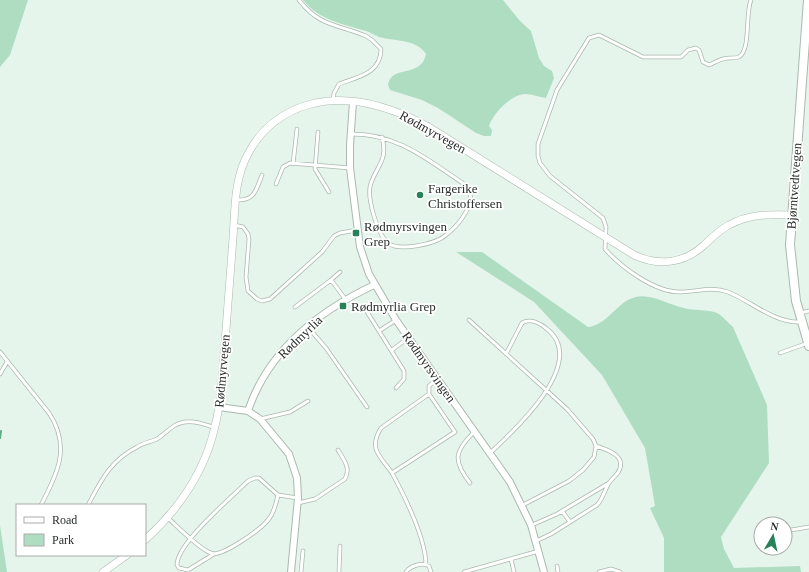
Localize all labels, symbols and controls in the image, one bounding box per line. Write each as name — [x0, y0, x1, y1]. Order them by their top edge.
street label: Rødmyrvegen — [397, 108, 469, 157]
street label: Bjørntvedtvegen — [783, 142, 805, 230]
place label: Fargerike Christoffersen — [428, 181, 503, 211]
marker: Fargerike Christoffersen — [415, 190, 425, 200]
place label: Rødmyrsvingen Grep — [364, 219, 448, 249]
marker: Rødmyrsvingen Grep — [351, 228, 361, 238]
place label: Rødmyrlia Grep — [351, 299, 436, 314]
marker: Rødmyrlia Grep — [338, 301, 348, 311]
street label: Rødmyrlia — [275, 312, 325, 362]
street label: Rødmyrsvingen — [399, 329, 459, 406]
street label: Rødmyrvegen — [211, 333, 233, 408]
legend — [16, 504, 146, 556]
text: Road — [52, 513, 77, 527]
north arrow — [753, 516, 793, 556]
text: N — [770, 520, 779, 533]
text: Park — [52, 533, 74, 547]

